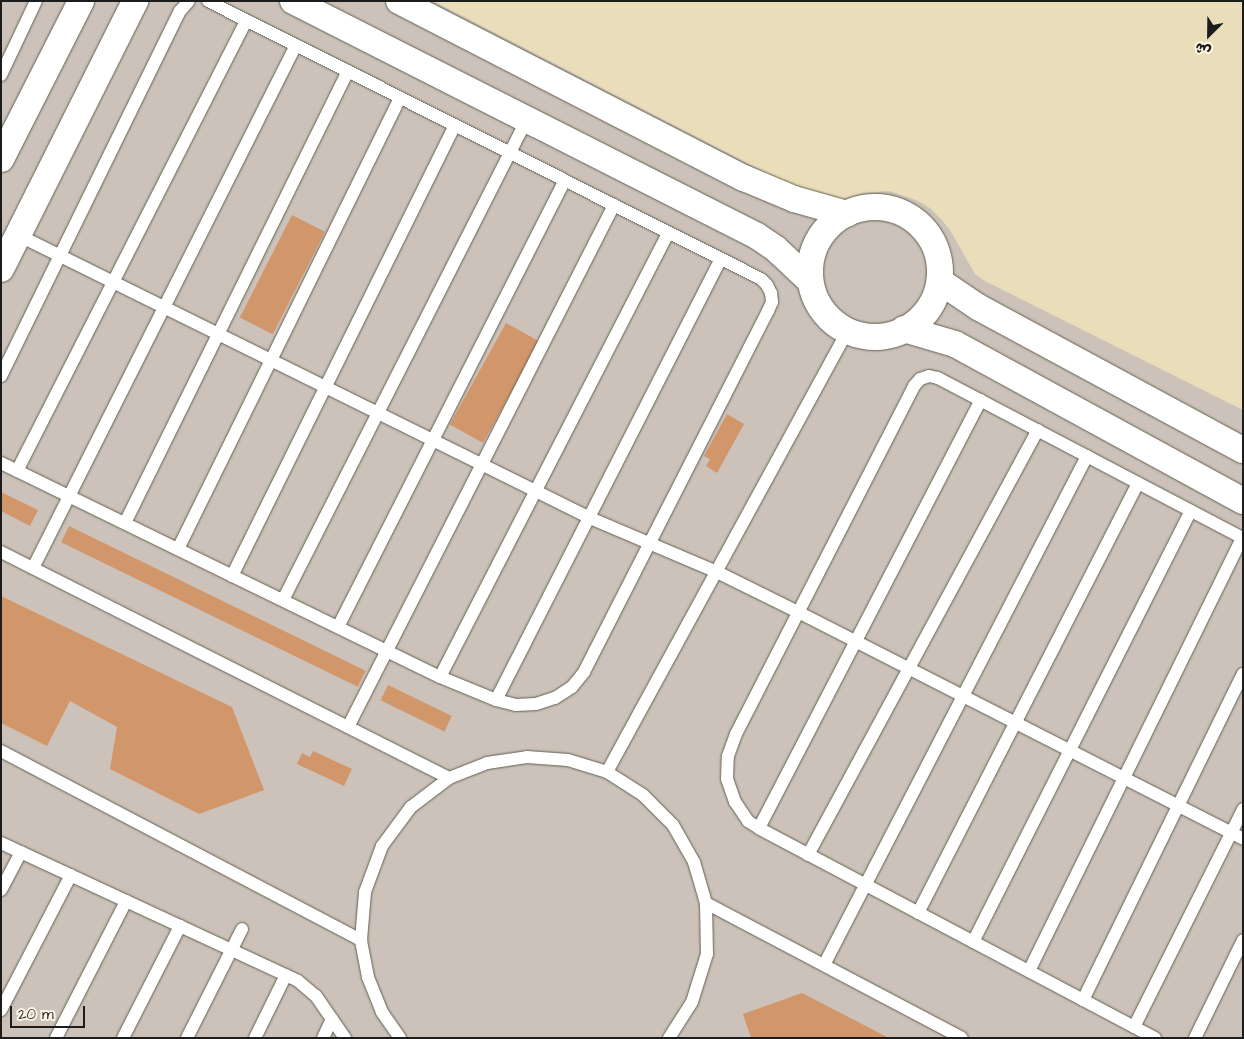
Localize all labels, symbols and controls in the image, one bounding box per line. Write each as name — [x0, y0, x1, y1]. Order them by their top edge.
north arrow — [1184, 10, 1234, 60]
text: ش — [1192, 37, 1214, 61]
scale bar — [12, 996, 88, 1028]
text: 20 m — [18, 1004, 54, 1025]

